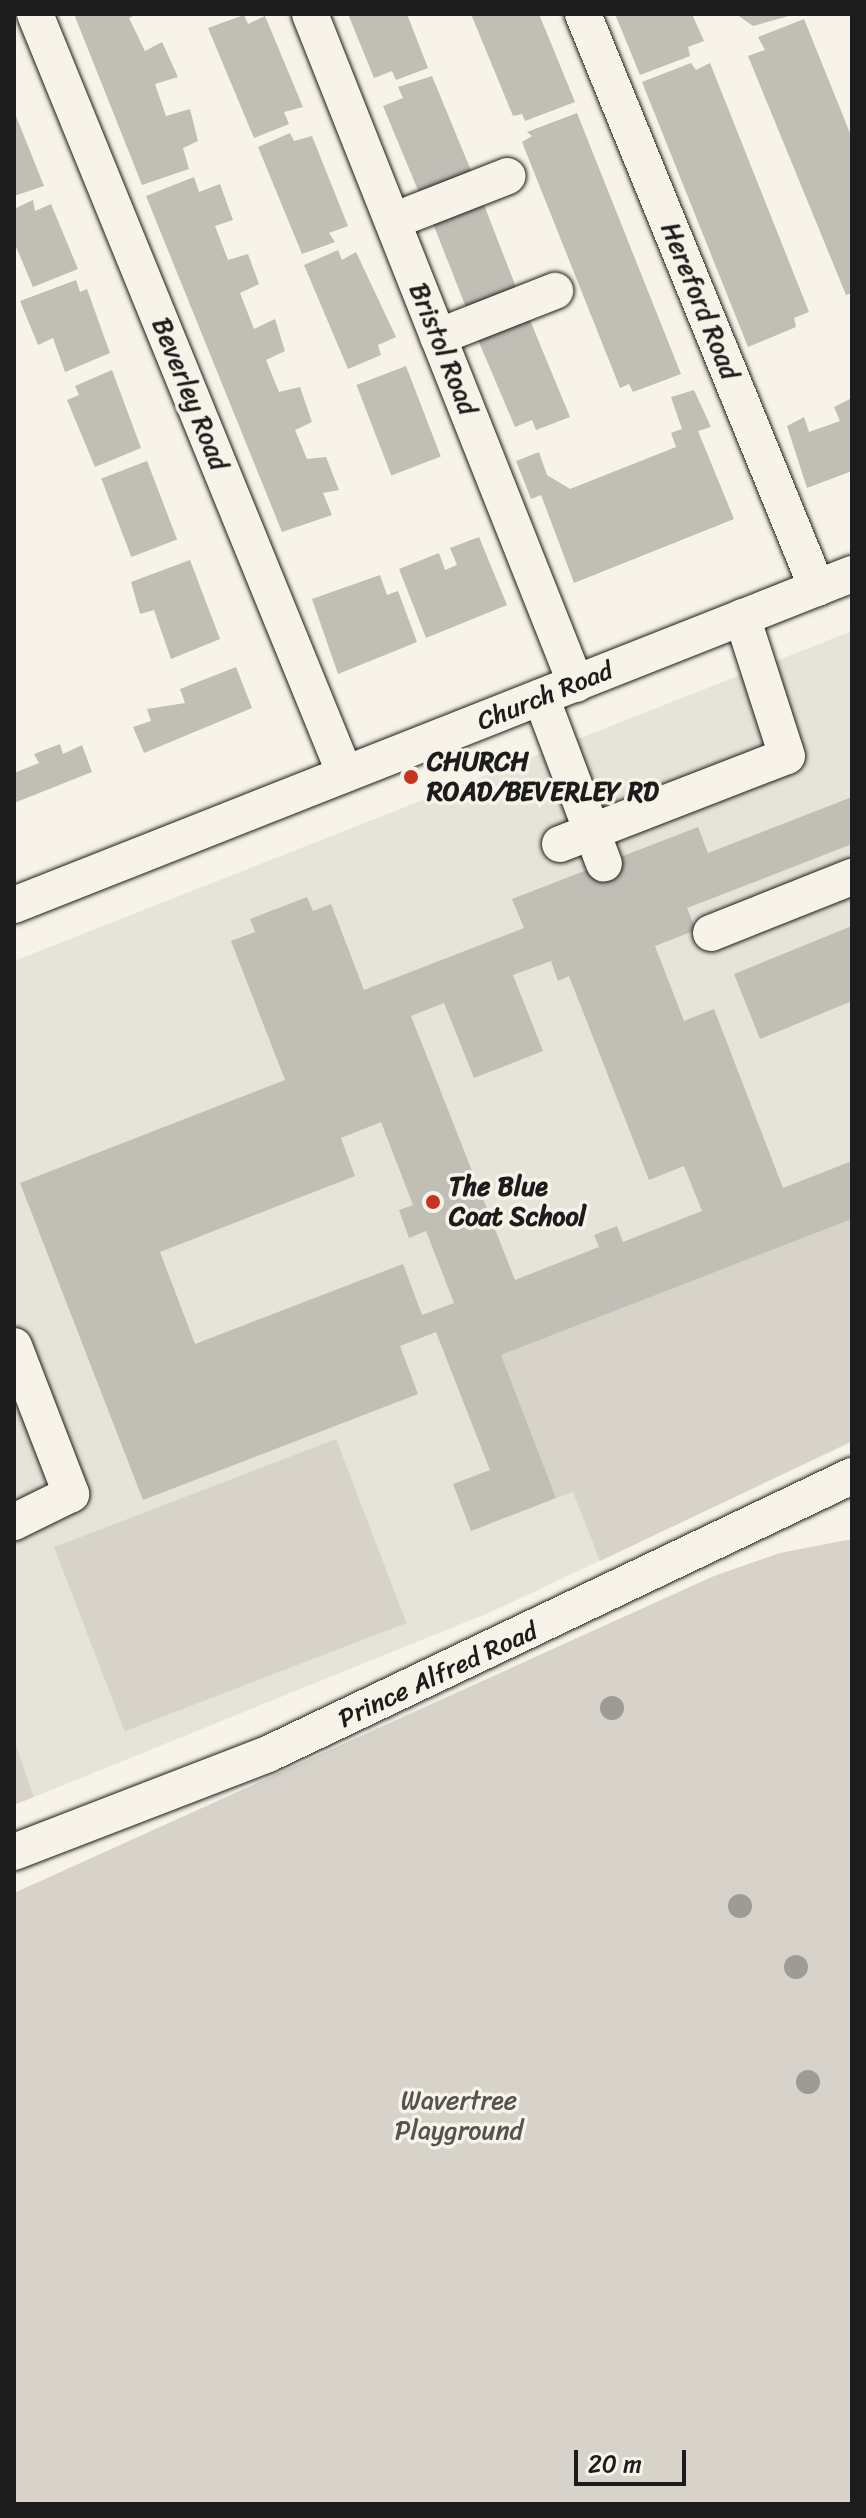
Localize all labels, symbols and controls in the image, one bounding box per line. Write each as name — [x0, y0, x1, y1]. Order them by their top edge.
street label: Hereford Road — [654, 218, 746, 384]
street label: Bristol Road — [402, 278, 484, 420]
street label: Beverley Road — [145, 313, 235, 475]
street label: Church Road — [473, 655, 617, 737]
place label: CHURCH ROAD/BEVERLEY RD — [427, 746, 659, 808]
marker: CHURCH ROAD/BEVERLEY RD — [402, 768, 420, 786]
place label: The Blue Coat School — [449, 1171, 586, 1232]
marker: The Blue Coat School — [424, 1193, 442, 1211]
street label: Prince Alfred Road — [333, 1615, 543, 1735]
park label: Wavertree Playground — [395, 2085, 523, 2146]
scale bar — [578, 2434, 690, 2484]
text: 20 m — [588, 2443, 642, 2485]

